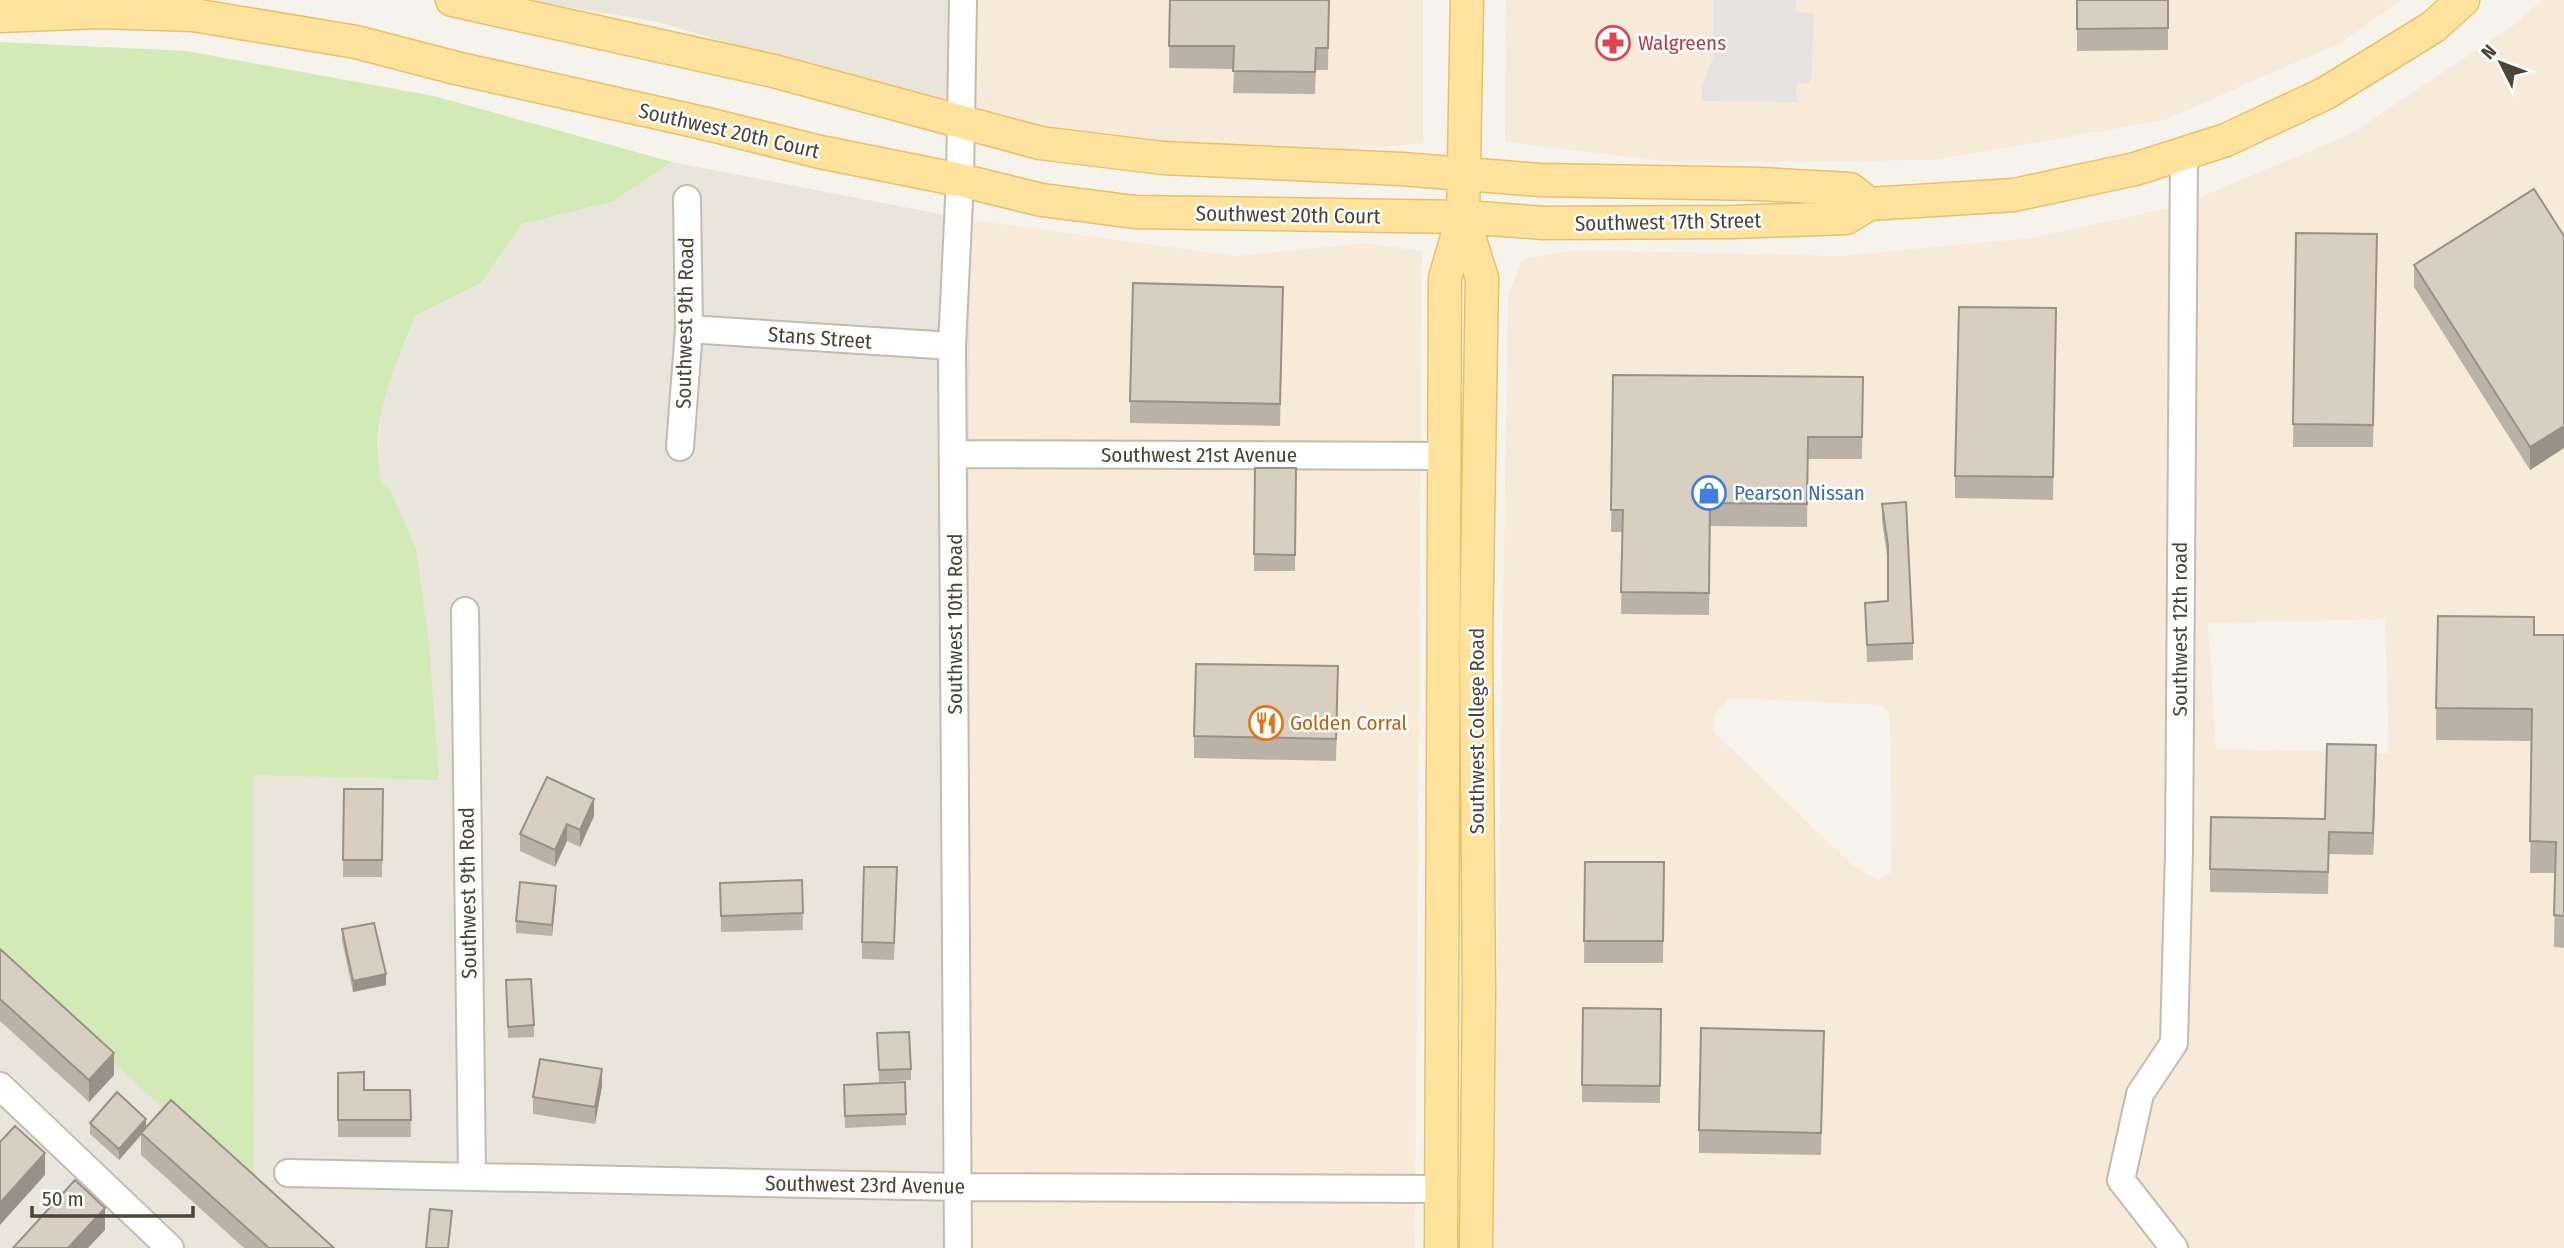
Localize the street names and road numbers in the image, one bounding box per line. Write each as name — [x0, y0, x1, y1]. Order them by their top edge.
street label: Southwest 20th Court — [636, 98, 822, 164]
street label: Southwest 20th Court — [1195, 200, 1381, 230]
street label: Southwest 17th Street — [1575, 207, 1762, 237]
street label: Southwest 9th Road — [671, 237, 699, 409]
street label: Stans Street — [767, 321, 873, 355]
street label: Southwest 21st Avenue — [1101, 442, 1297, 468]
street label: Southwest 10th Road — [942, 534, 968, 714]
street label: Southwest 12th road — [2167, 542, 2193, 716]
street label: Southwest College Road — [1464, 628, 1490, 834]
street label: Southwest 9th Road — [454, 807, 482, 979]
street label: Southwest 23rd Avenue — [765, 1170, 965, 1200]

